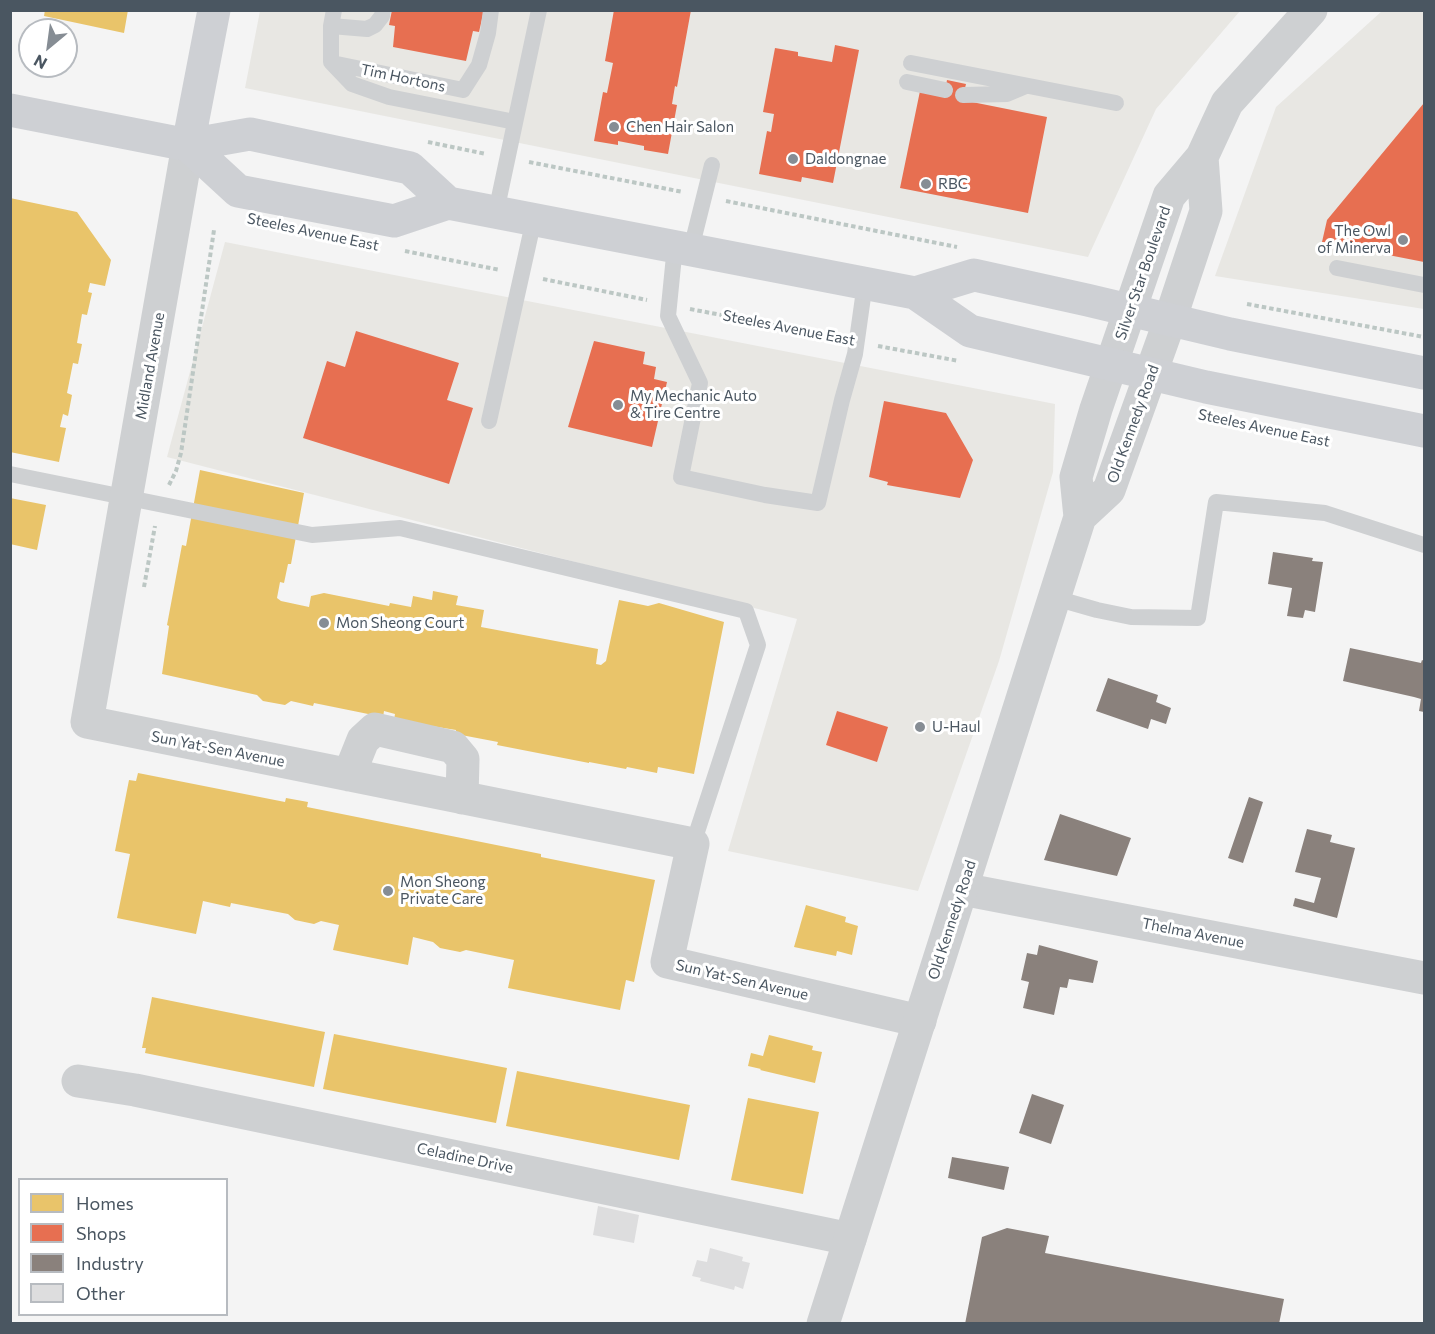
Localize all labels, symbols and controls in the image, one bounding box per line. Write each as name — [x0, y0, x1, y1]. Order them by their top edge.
north arrow — [18, 18, 78, 78]
text: N — [30, 51, 50, 74]
street label: Tim Hortons — [359, 60, 447, 96]
place label: Chen Hair Salon — [626, 118, 734, 136]
marker: Chen Hair Salon — [607, 120, 621, 134]
place label: Daldongnae — [805, 150, 886, 168]
marker: Daldongnae — [786, 152, 800, 166]
place label: RBC — [938, 175, 968, 193]
marker: RBC — [919, 177, 933, 191]
street label: Silver Star Boulevard — [1112, 204, 1174, 342]
street label: Steeles Avenue East — [245, 209, 381, 255]
place label: The Owl of Minerva — [1317, 222, 1391, 257]
marker: The Owl of Minerva — [1396, 233, 1410, 247]
street label: Steeles Avenue East — [721, 306, 857, 350]
street label: Midland Avenue — [132, 311, 168, 421]
street label: Old Kennedy Road — [1103, 362, 1163, 486]
place label: My Mechanic Auto & Tire Centre — [630, 387, 757, 422]
marker: My Mechanic Auto & Tire Centre — [611, 398, 625, 412]
street label: Steeles Avenue East — [1196, 405, 1332, 451]
place label: Mon Sheong Court — [336, 614, 464, 632]
marker: Mon Sheong Court — [317, 616, 331, 630]
place label: U-Haul — [932, 718, 981, 736]
marker: U-Haul — [913, 720, 927, 734]
street label: Sun Yat-Sen Avenue — [150, 727, 286, 771]
street label: Old Kennedy Road — [924, 858, 980, 982]
place label: Mon Sheong Private Care — [400, 873, 486, 908]
marker: Mon Sheong Private Care — [381, 884, 395, 898]
street label: Thelma Avenue — [1140, 914, 1246, 952]
street label: Sun Yat-Sen Avenue — [674, 956, 810, 1004]
street label: Celadine Drive — [415, 1139, 515, 1177]
legend — [18, 1178, 228, 1316]
text: Homes — [76, 1192, 134, 1214]
text: Shops — [76, 1222, 126, 1244]
text: Industry — [76, 1252, 144, 1274]
text: Other — [76, 1282, 125, 1304]

